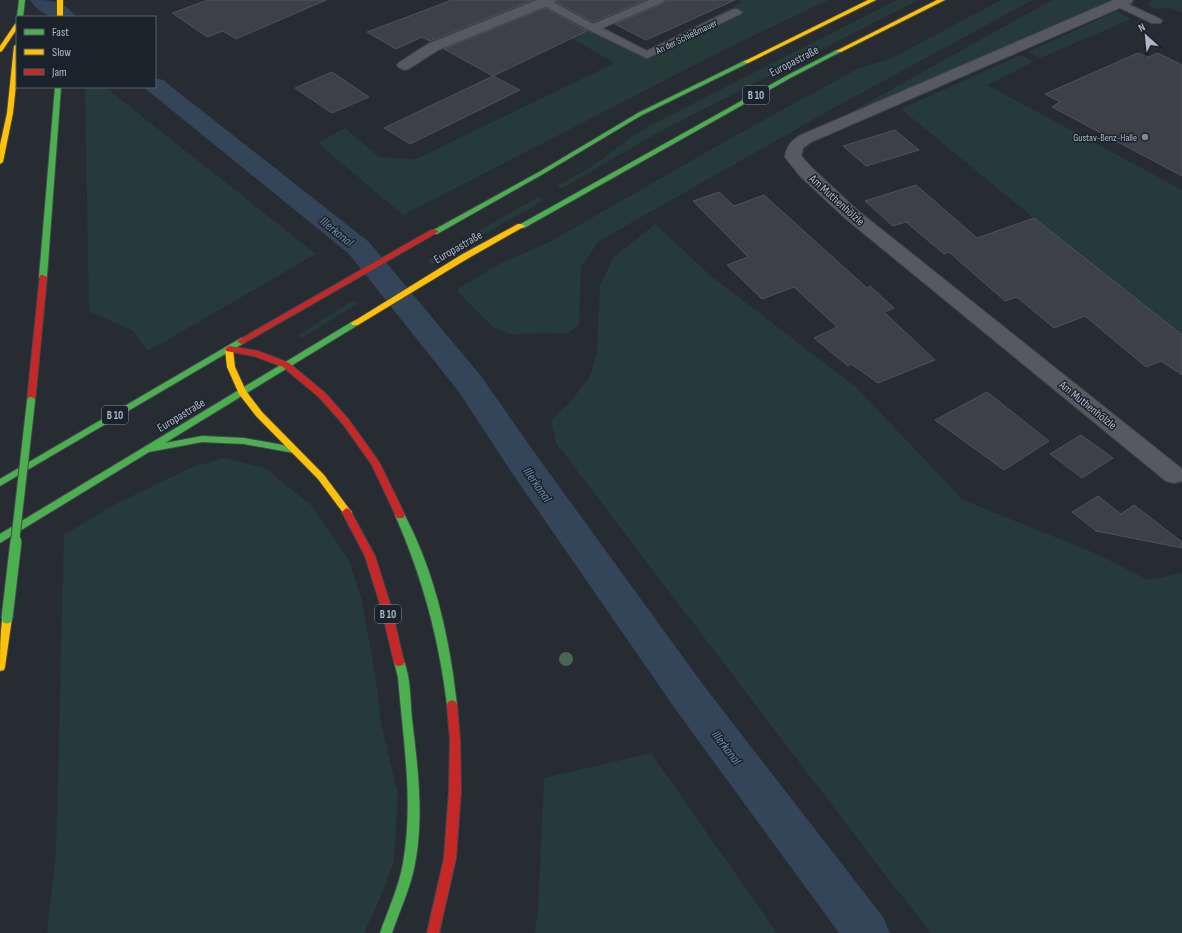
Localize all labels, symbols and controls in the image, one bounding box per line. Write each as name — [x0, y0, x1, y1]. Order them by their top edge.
legend — [16, 16, 156, 88]
north arrow — [1126, 16, 1166, 56]
street label: An der Schießmauer — [653, 17, 719, 57]
text: N — [1136, 20, 1147, 35]
text: Fast — [52, 25, 69, 40]
street label: Europastraße — [767, 43, 822, 80]
text: Slow — [52, 45, 71, 60]
text: Jam — [51, 65, 67, 80]
road number: B 10 — [743, 86, 769, 104]
place label: Gustav-Benz-Halle — [1073, 132, 1137, 144]
marker: Gustav-Benz-Halle — [1140, 132, 1150, 142]
street label: Am Muthenhölzle — [805, 171, 868, 229]
water label: Illerkanal — [316, 213, 357, 251]
street label: Europastraße — [431, 227, 485, 267]
street label: Am Muthenhölzle — [1055, 377, 1120, 433]
street label: Europastraße — [154, 395, 208, 436]
road number: B 10 — [102, 406, 128, 424]
water label: Illerkanal — [519, 464, 555, 506]
road number: B 10 — [375, 605, 401, 623]
water label: Illerkanal — [708, 727, 745, 769]

